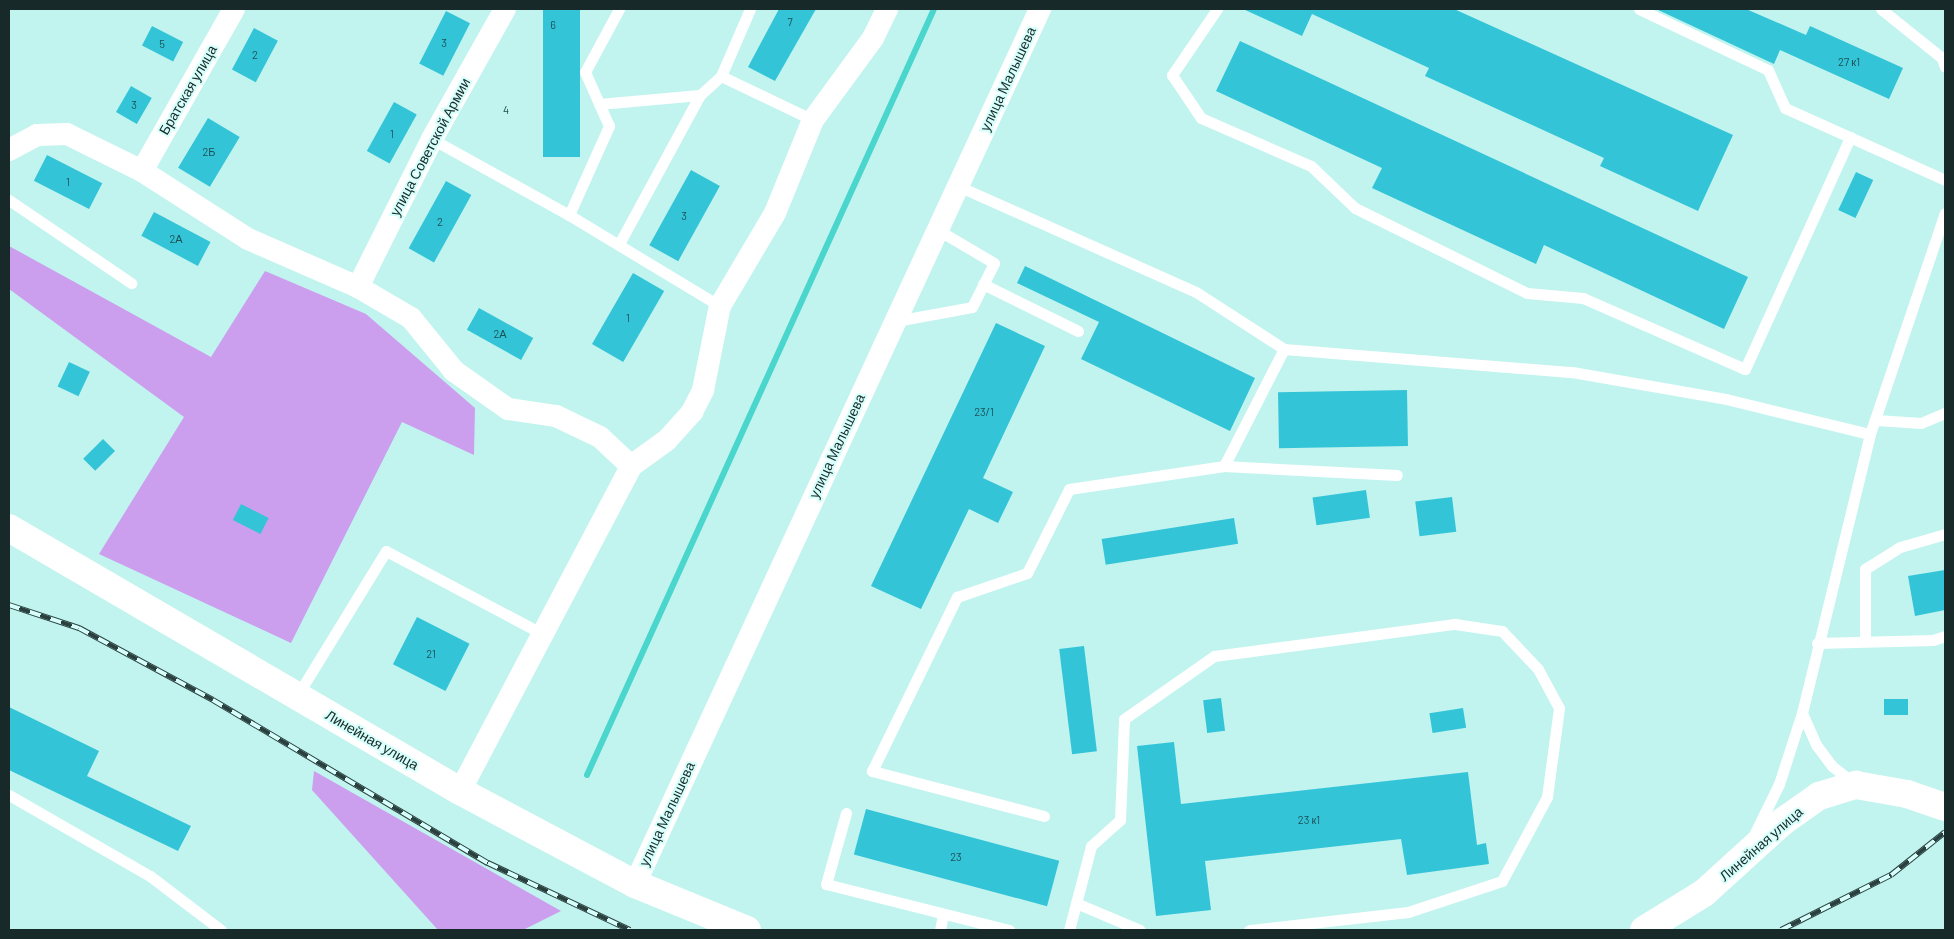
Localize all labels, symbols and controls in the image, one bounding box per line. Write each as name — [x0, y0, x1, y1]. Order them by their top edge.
house number: 7 — [787, 15, 793, 29]
house number: 6 — [550, 18, 556, 32]
street label: улица Малышева — [976, 24, 1040, 134]
house number: 3 — [441, 36, 447, 50]
house number: 5 — [159, 37, 165, 51]
street label: Братская улица — [156, 42, 220, 138]
house number: 2 — [252, 48, 258, 62]
house number: 27 к1 — [1838, 55, 1860, 69]
street label: улица Советской Армии — [386, 75, 474, 219]
house number: 3 — [131, 98, 137, 112]
house number: 4 — [503, 103, 509, 117]
house number: 1 — [390, 127, 394, 141]
house number: 2Б — [202, 145, 216, 159]
house number: 1 — [66, 175, 70, 189]
house number: 3 — [681, 209, 687, 223]
house number: 2 — [437, 215, 443, 229]
house number: 2А — [169, 232, 183, 246]
house number: 1 — [626, 311, 630, 325]
house number: 2А — [493, 327, 507, 341]
street label: улица Малышева — [805, 391, 869, 501]
house number: 23/1 — [974, 405, 994, 419]
house number: 21 — [426, 647, 436, 661]
street label: Линейная улица — [322, 707, 422, 773]
street label: улица Малышева — [635, 759, 699, 869]
street label: Линейная улица — [1716, 803, 1806, 885]
house number: 23 к1 — [1298, 813, 1320, 827]
house number: 23 — [950, 850, 962, 864]

